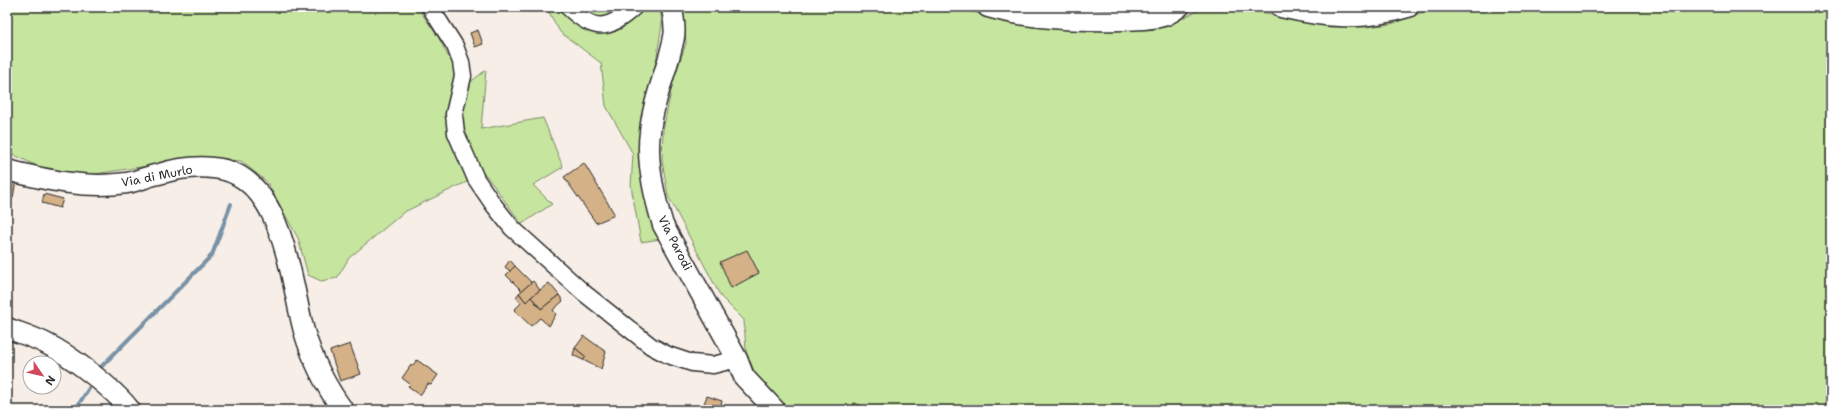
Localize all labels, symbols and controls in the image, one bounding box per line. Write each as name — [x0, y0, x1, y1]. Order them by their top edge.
street label: Via di Murlo — [120, 161, 194, 191]
street label: Via Parodi — [654, 213, 696, 273]
north arrow — [22, 355, 62, 395]
text: N — [41, 373, 59, 388]

